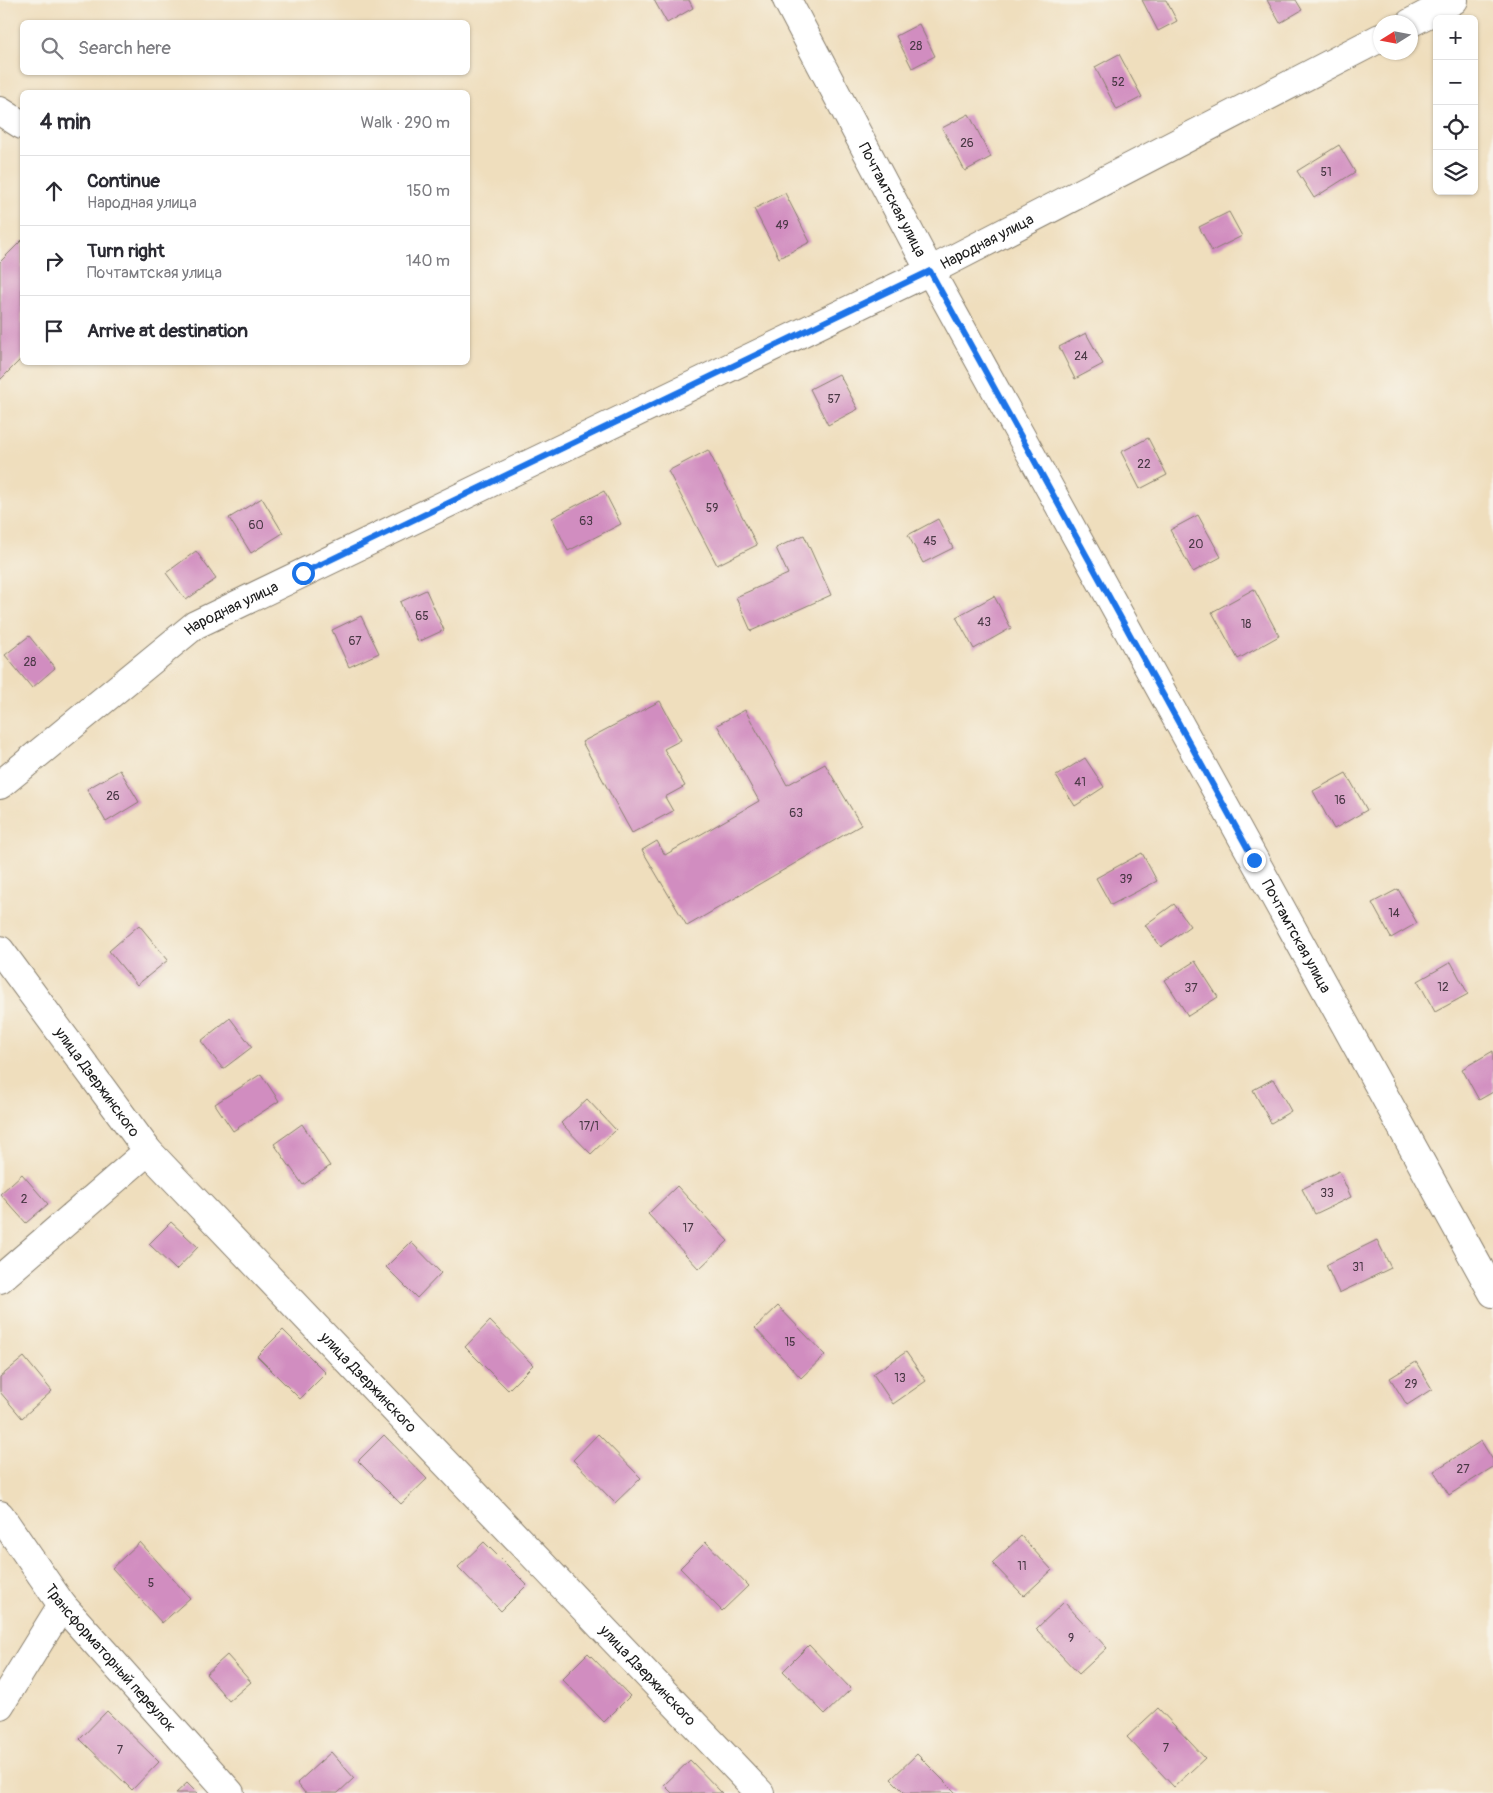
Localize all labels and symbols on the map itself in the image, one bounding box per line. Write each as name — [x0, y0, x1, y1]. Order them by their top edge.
north arrow — [1373, 15, 1418, 60]
house number: 28 — [910, 39, 922, 54]
house number: 52 — [1111, 75, 1125, 90]
house number: 26 — [960, 136, 974, 151]
street label: Почтамтская улица — [854, 140, 930, 261]
house number: 51 — [1320, 165, 1332, 180]
street label: Народная улица — [937, 210, 1037, 274]
house number: 49 — [775, 218, 789, 233]
house number: 24 — [1074, 349, 1088, 364]
house number: 57 — [828, 392, 841, 407]
house number: 22 — [1137, 457, 1151, 472]
house number: 59 — [706, 501, 718, 516]
house number: 63 — [579, 514, 593, 529]
house number: 60 — [248, 518, 264, 533]
house number: 45 — [923, 534, 937, 549]
house number: 20 — [1189, 537, 1203, 552]
route start — [292, 562, 315, 585]
street label: Народная улица — [180, 577, 282, 640]
house number: 65 — [415, 609, 429, 624]
house number: 43 — [977, 615, 991, 630]
house number: 18 — [1241, 617, 1251, 632]
house number: 67 — [348, 634, 362, 649]
house number: 28 — [24, 655, 36, 670]
house number: 41 — [1074, 775, 1086, 790]
house number: 26 — [106, 789, 120, 804]
house number: 16 — [1334, 793, 1346, 808]
house number: 63 — [789, 806, 803, 821]
route end — [1243, 849, 1266, 872]
house number: 39 — [1120, 872, 1132, 887]
street label: Почтамтская улица — [1257, 877, 1335, 997]
house number: 14 — [1388, 906, 1400, 921]
house number: 12 — [1437, 980, 1449, 995]
house number: 37 — [1184, 981, 1198, 996]
street label: улица Дзержинского — [50, 1023, 144, 1141]
house number: 17/1 — [579, 1119, 599, 1134]
house number: 33 — [1320, 1186, 1334, 1201]
house number: 2 — [21, 1192, 28, 1207]
house number: 17 — [682, 1221, 694, 1236]
house number: 31 — [1352, 1260, 1364, 1275]
street label: улица Дзержинского — [315, 1328, 420, 1437]
house number: 15 — [784, 1335, 796, 1350]
house number: 13 — [894, 1371, 906, 1386]
house number: 29 — [1405, 1377, 1417, 1392]
house number: 27 — [1456, 1462, 1470, 1477]
house number: 11 — [1017, 1559, 1027, 1574]
house number: 5 — [148, 1576, 154, 1591]
street label: Трансформаторный переулок — [41, 1581, 180, 1736]
street label: улица Дзержинского — [594, 1621, 700, 1730]
house number: 9 — [1068, 1631, 1074, 1646]
house number: 7 — [1163, 1741, 1170, 1756]
house number: 7 — [117, 1743, 124, 1758]

